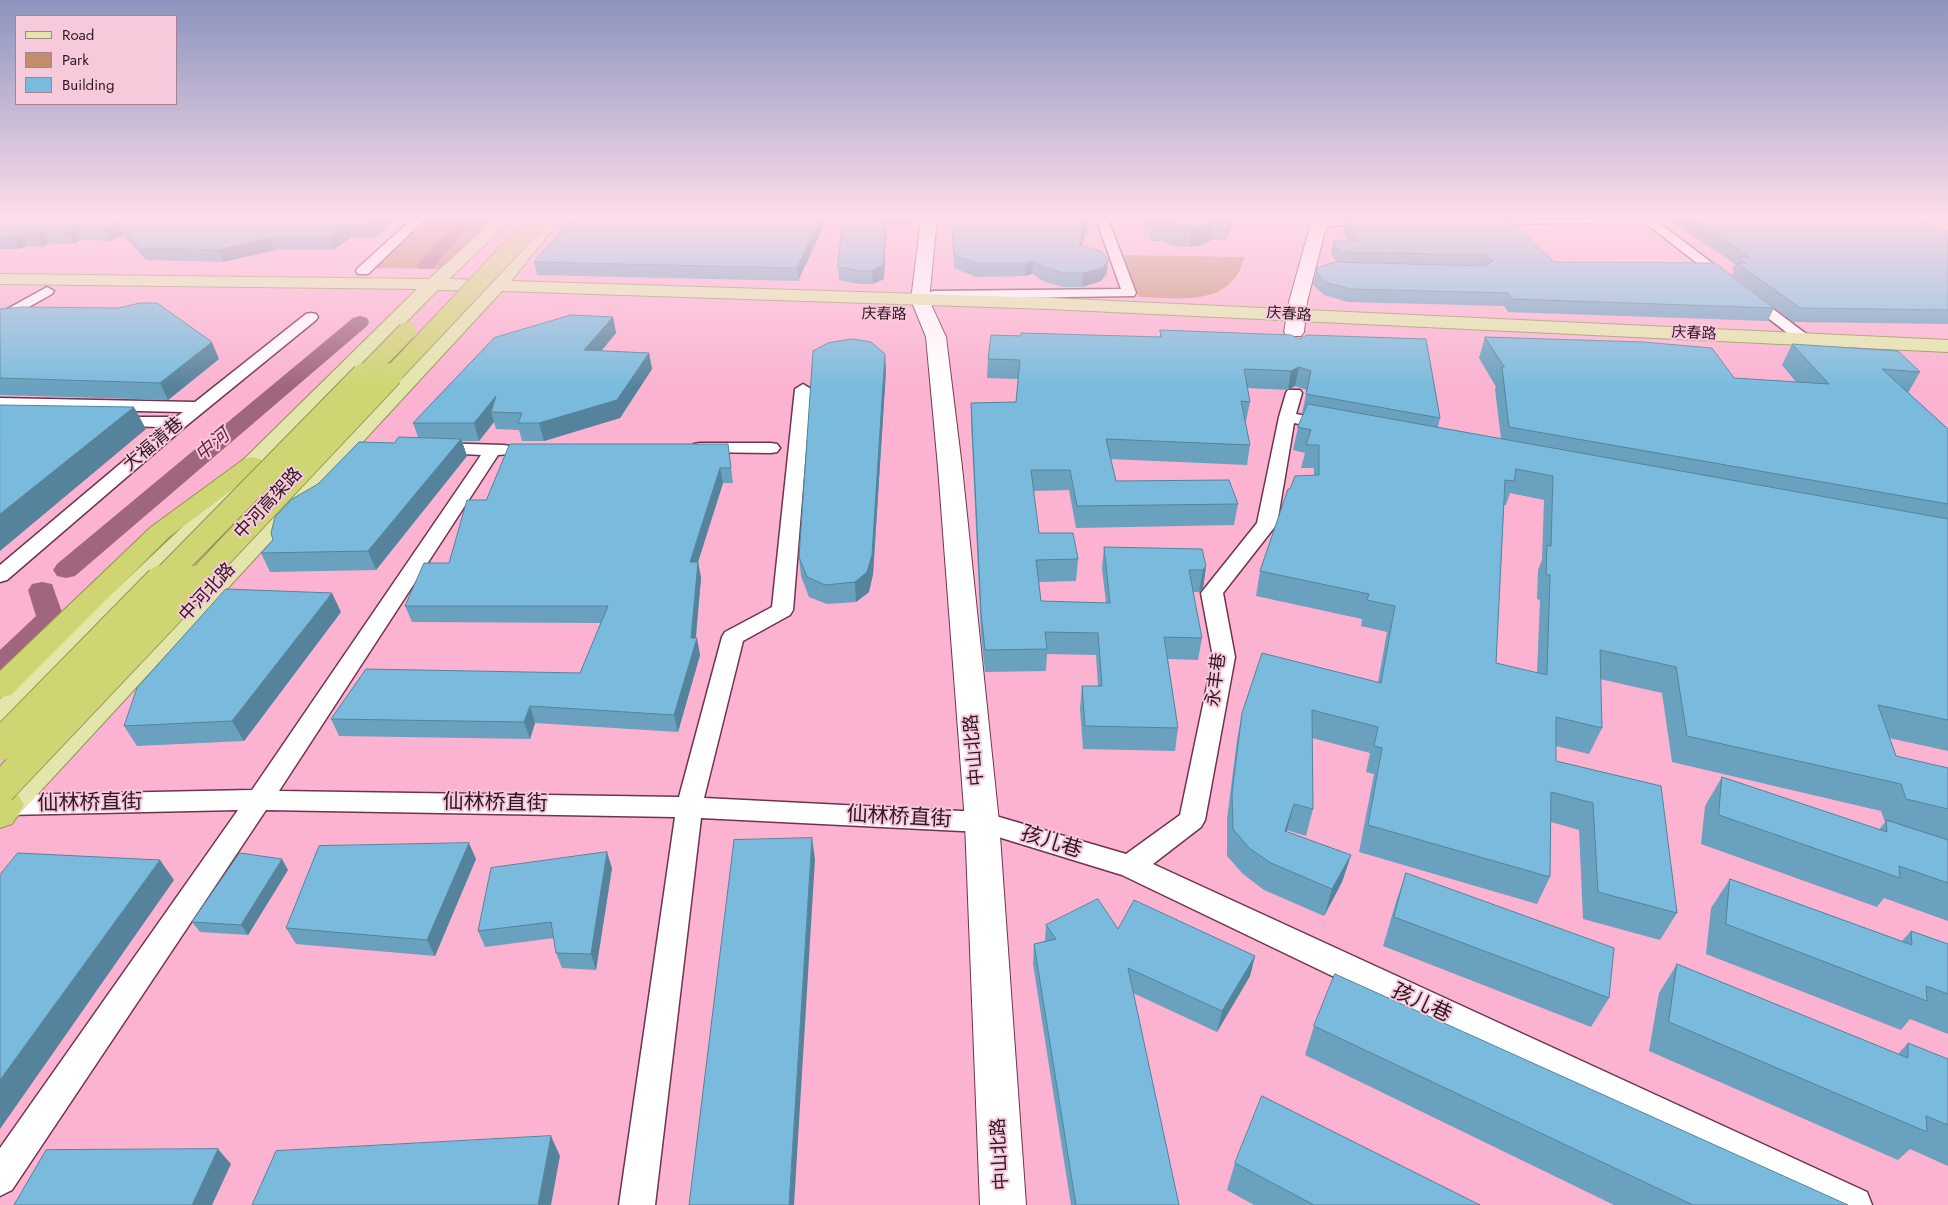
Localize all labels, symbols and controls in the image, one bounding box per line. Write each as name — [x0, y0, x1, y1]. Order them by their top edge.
legend — [15, 15, 178, 105]
text: Road — [62, 24, 94, 46]
text: Park — [62, 49, 89, 71]
text: Building — [62, 74, 114, 96]
street label: 庆春路 — [1266, 304, 1312, 326]
street label: 庆春路 — [861, 306, 907, 324]
street label: 庆春路 — [1671, 324, 1717, 344]
street label: 大福清巷 — [119, 414, 189, 476]
water label: 中河 — [191, 425, 235, 467]
street label: 中河高架路 — [230, 464, 308, 544]
street label: 中河北路 — [176, 559, 240, 627]
street label: 永丰巷 — [1203, 652, 1231, 708]
street label: 中山北路 — [961, 713, 989, 787]
street label: 仙林桥直街 — [37, 790, 143, 818]
street label: 仙林桥直街 — [442, 790, 548, 818]
street label: 仙林桥直街 — [846, 803, 952, 833]
street label: 孩儿巷 — [1017, 822, 1085, 864]
street label: 孩儿巷 — [1387, 979, 1455, 1029]
street label: 中山北路 — [988, 1117, 1014, 1191]

